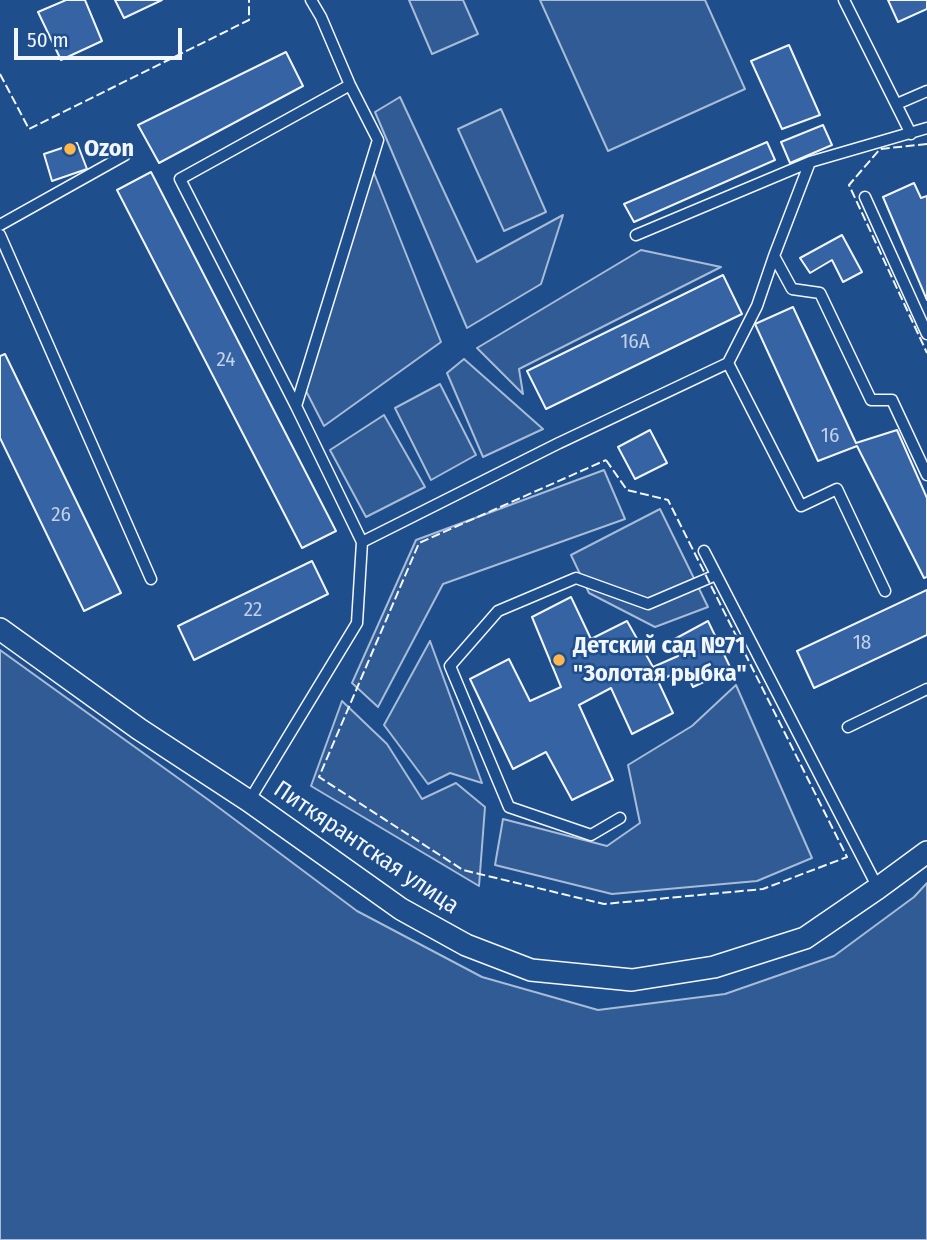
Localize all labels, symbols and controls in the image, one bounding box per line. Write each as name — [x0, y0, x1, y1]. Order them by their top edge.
scale bar — [18, 14, 186, 58]
text: 50 m — [27, 27, 69, 53]
place label: Ozon — [84, 135, 134, 163]
marker: Ozon — [62, 141, 78, 157]
house number: 16А — [620, 329, 650, 355]
house number: 24 — [216, 347, 236, 373]
house number: 16 — [821, 423, 839, 449]
house number: 26 — [51, 502, 71, 528]
house number: 22 — [244, 597, 262, 623]
house number: 18 — [853, 630, 871, 656]
place label: Детский сад №71 "Золотая рыбка" — [573, 632, 747, 688]
marker: Детский сад №71 "Золотая рыбка" — [551, 652, 567, 668]
street label: Питкярантская улица — [268, 775, 464, 921]

